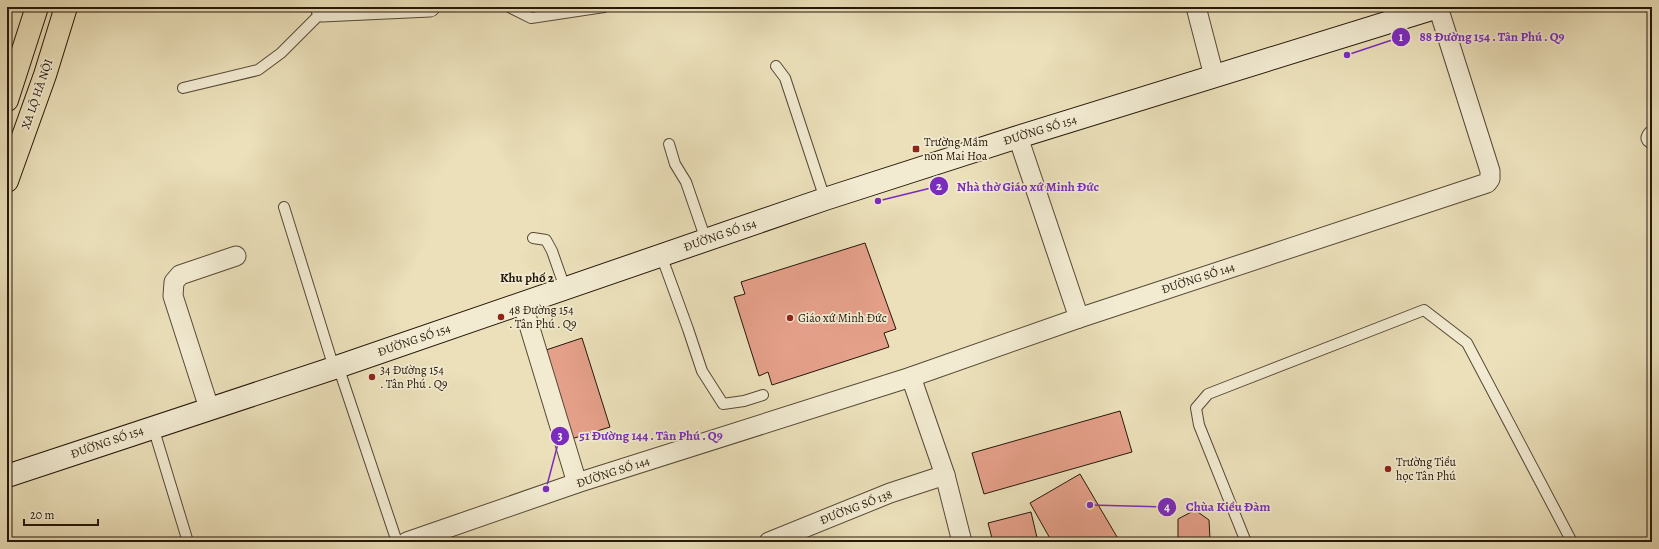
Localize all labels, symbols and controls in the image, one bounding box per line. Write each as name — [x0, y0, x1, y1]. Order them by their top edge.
callout: 88 Đường 154 . Tân Phú . Q9 — [1391, 24, 1573, 49]
text: 88 Đường 154 . Tân Phú . Q9 — [1419, 28, 1565, 45]
text: 1 — [1399, 29, 1404, 45]
street label: XA LỘ HÀ NỘI — [17, 57, 57, 131]
street label: ĐƯỜNG SỐ 154 — [1001, 111, 1079, 149]
place label: Trường Mầm non Mai Hoa — [924, 134, 988, 164]
marker: Trường Mầm non Mai Hoa — [911, 144, 921, 154]
callout: Nhà thờ Giáo xứ Minh Đức — [929, 174, 1107, 199]
text: 2 — [936, 178, 942, 194]
text: Nhà thờ Giáo xứ Minh Đức — [957, 178, 1100, 195]
street label: ĐƯỜNG SỐ 154 — [681, 215, 759, 255]
street label: ĐƯỜNG SỐ 144 — [1159, 258, 1237, 297]
district label: Khu phố 2 — [500, 269, 555, 286]
place label: 48 Đường 154 . Tân Phú . Q9 — [509, 302, 577, 332]
place label: Giáo xứ Minh Đức — [798, 310, 887, 326]
marker: 48 Đường 154 . Tân Phú . Q9 — [496, 312, 506, 322]
marker: Giáo xứ Minh Đức — [785, 313, 795, 323]
street label: ĐƯỜNG SỐ 154 — [375, 320, 453, 360]
place label: 34 Đường 154 . Tân Phú . Q9 — [380, 362, 448, 392]
marker: 34 Đường 154 . Tân Phú . Q9 — [367, 372, 377, 382]
street label: ĐƯỜNG SỐ 154 — [68, 422, 146, 462]
callout: 51 Đường 144 . Tân Phú . Q9 — [550, 423, 731, 448]
text: 51 Đường 144 . Tân Phú . Q9 — [579, 427, 723, 444]
text: 3 — [557, 428, 563, 444]
street label: ĐƯỜNG SỐ 144 — [574, 452, 652, 491]
place label: Trường Tiểu học Tân Phú — [1396, 454, 1457, 484]
marker: Trường Tiểu học Tân Phú — [1383, 464, 1393, 474]
street label: ĐƯỜNG SỐ 138 — [818, 486, 895, 528]
callout: Chùa Kiều Đàm — [1157, 494, 1278, 519]
text: Chùa Kiều Đàm — [1186, 498, 1270, 515]
text: 4 — [1164, 499, 1170, 515]
scale bar — [24, 501, 98, 527]
text: 20 m — [30, 507, 54, 523]

